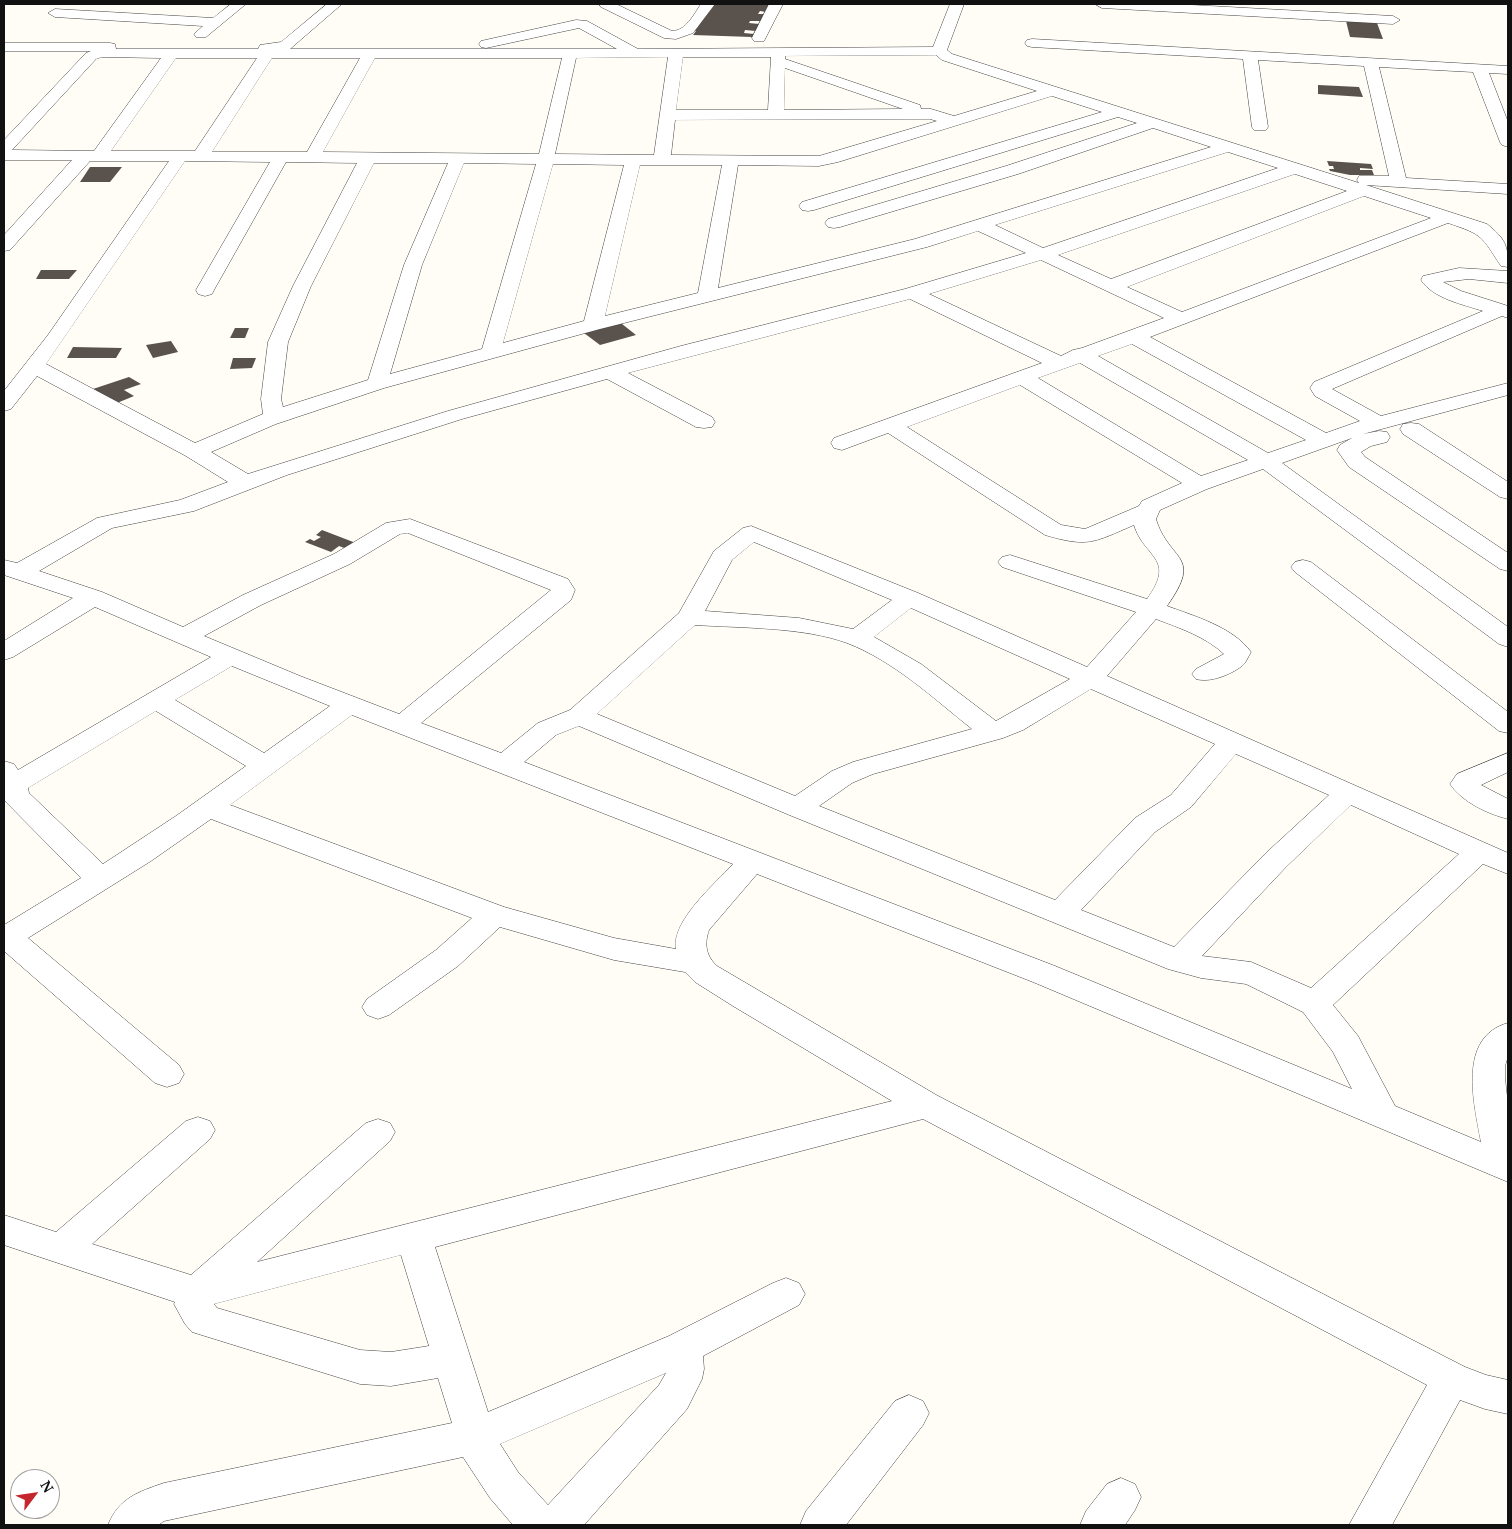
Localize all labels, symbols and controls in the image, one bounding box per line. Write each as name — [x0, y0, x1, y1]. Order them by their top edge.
north arrow — [10, 1469, 60, 1519]
text: N — [36, 1477, 58, 1496]

